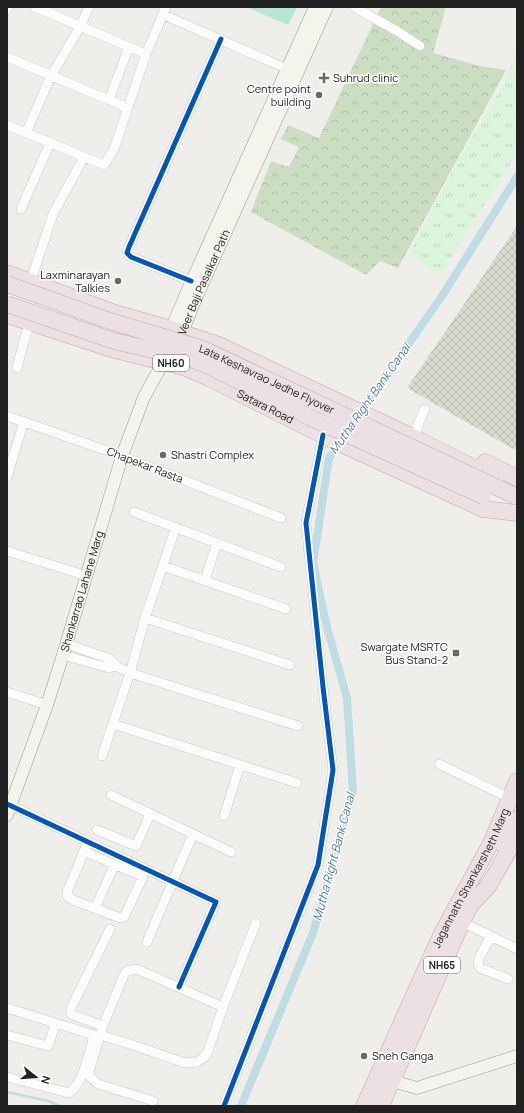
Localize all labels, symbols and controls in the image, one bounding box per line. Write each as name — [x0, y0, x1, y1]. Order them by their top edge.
place label: Suhrud clinic — [333, 70, 398, 85]
marker: Suhrud clinic — [318, 72, 330, 84]
place label: Centre point building — [247, 81, 311, 109]
marker: Centre point building — [314, 90, 324, 100]
street label: Veer Baji Pasalkar Path — [174, 227, 233, 337]
place label: Laxminarayan Talkies — [40, 267, 110, 295]
marker: Laxminarayan Talkies — [113, 276, 123, 286]
water label: Mutha Right Bank Canal — [325, 338, 415, 457]
street label: Late Keshavrao Jedhe Flyover — [197, 340, 337, 417]
road number: NH60 — [153, 355, 189, 371]
street label: Satara Road — [235, 385, 296, 427]
street label: Chapekar Rasta — [105, 443, 185, 486]
place label: Shastri Complex — [171, 447, 254, 462]
marker: Shastri Complex — [158, 450, 168, 460]
street label: Shankarrao Lahane Marg — [56, 529, 106, 653]
place label: Swargate MSRTC Bus Stand-2 — [360, 639, 448, 667]
marker: Swargate MSRTC Bus Stand-2 — [451, 648, 461, 658]
water label: Mutha Right Bank Canal — [308, 789, 359, 923]
street label: Jagannath Shankarsheth Marg — [428, 806, 512, 950]
road number: NH65 — [424, 957, 460, 973]
place label: Sneh Ganga — [372, 1048, 433, 1063]
marker: Sneh Ganga — [359, 1051, 369, 1061]
north arrow — [16, 1057, 56, 1097]
text: N — [38, 1074, 54, 1086]

